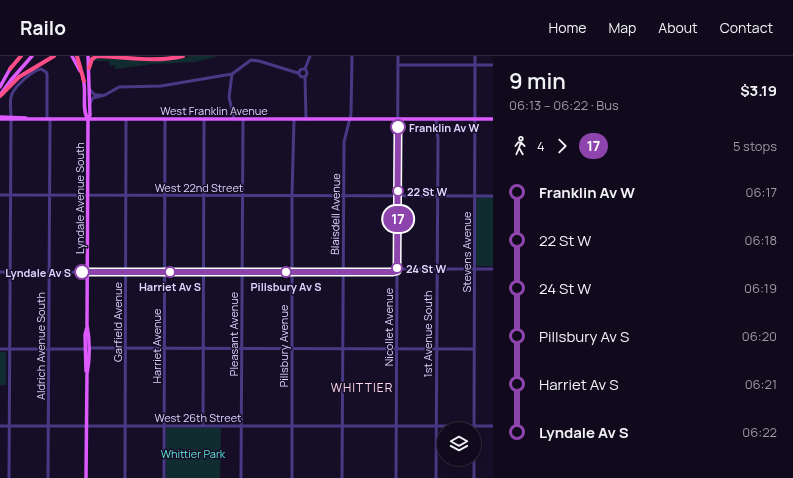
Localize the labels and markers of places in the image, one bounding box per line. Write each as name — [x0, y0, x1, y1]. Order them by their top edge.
marker: Franklin Av W — [390, 119, 406, 135]
place label: Franklin Av W — [409, 120, 480, 135]
place label: 22 St W — [407, 184, 447, 199]
marker: 22 St W — [392, 185, 404, 197]
place label: 24 St W — [406, 261, 446, 276]
marker: 24 St W — [391, 262, 403, 274]
marker: Lyndale Av S — [74, 264, 90, 280]
place label: Lyndale Av S — [5, 265, 71, 280]
marker: Harriet Av S — [164, 266, 176, 278]
marker: Pillsbury Av S — [280, 266, 292, 278]
place label: Harriet Av S — [139, 279, 201, 294]
place label: Pillsbury Av S — [251, 279, 321, 294]

